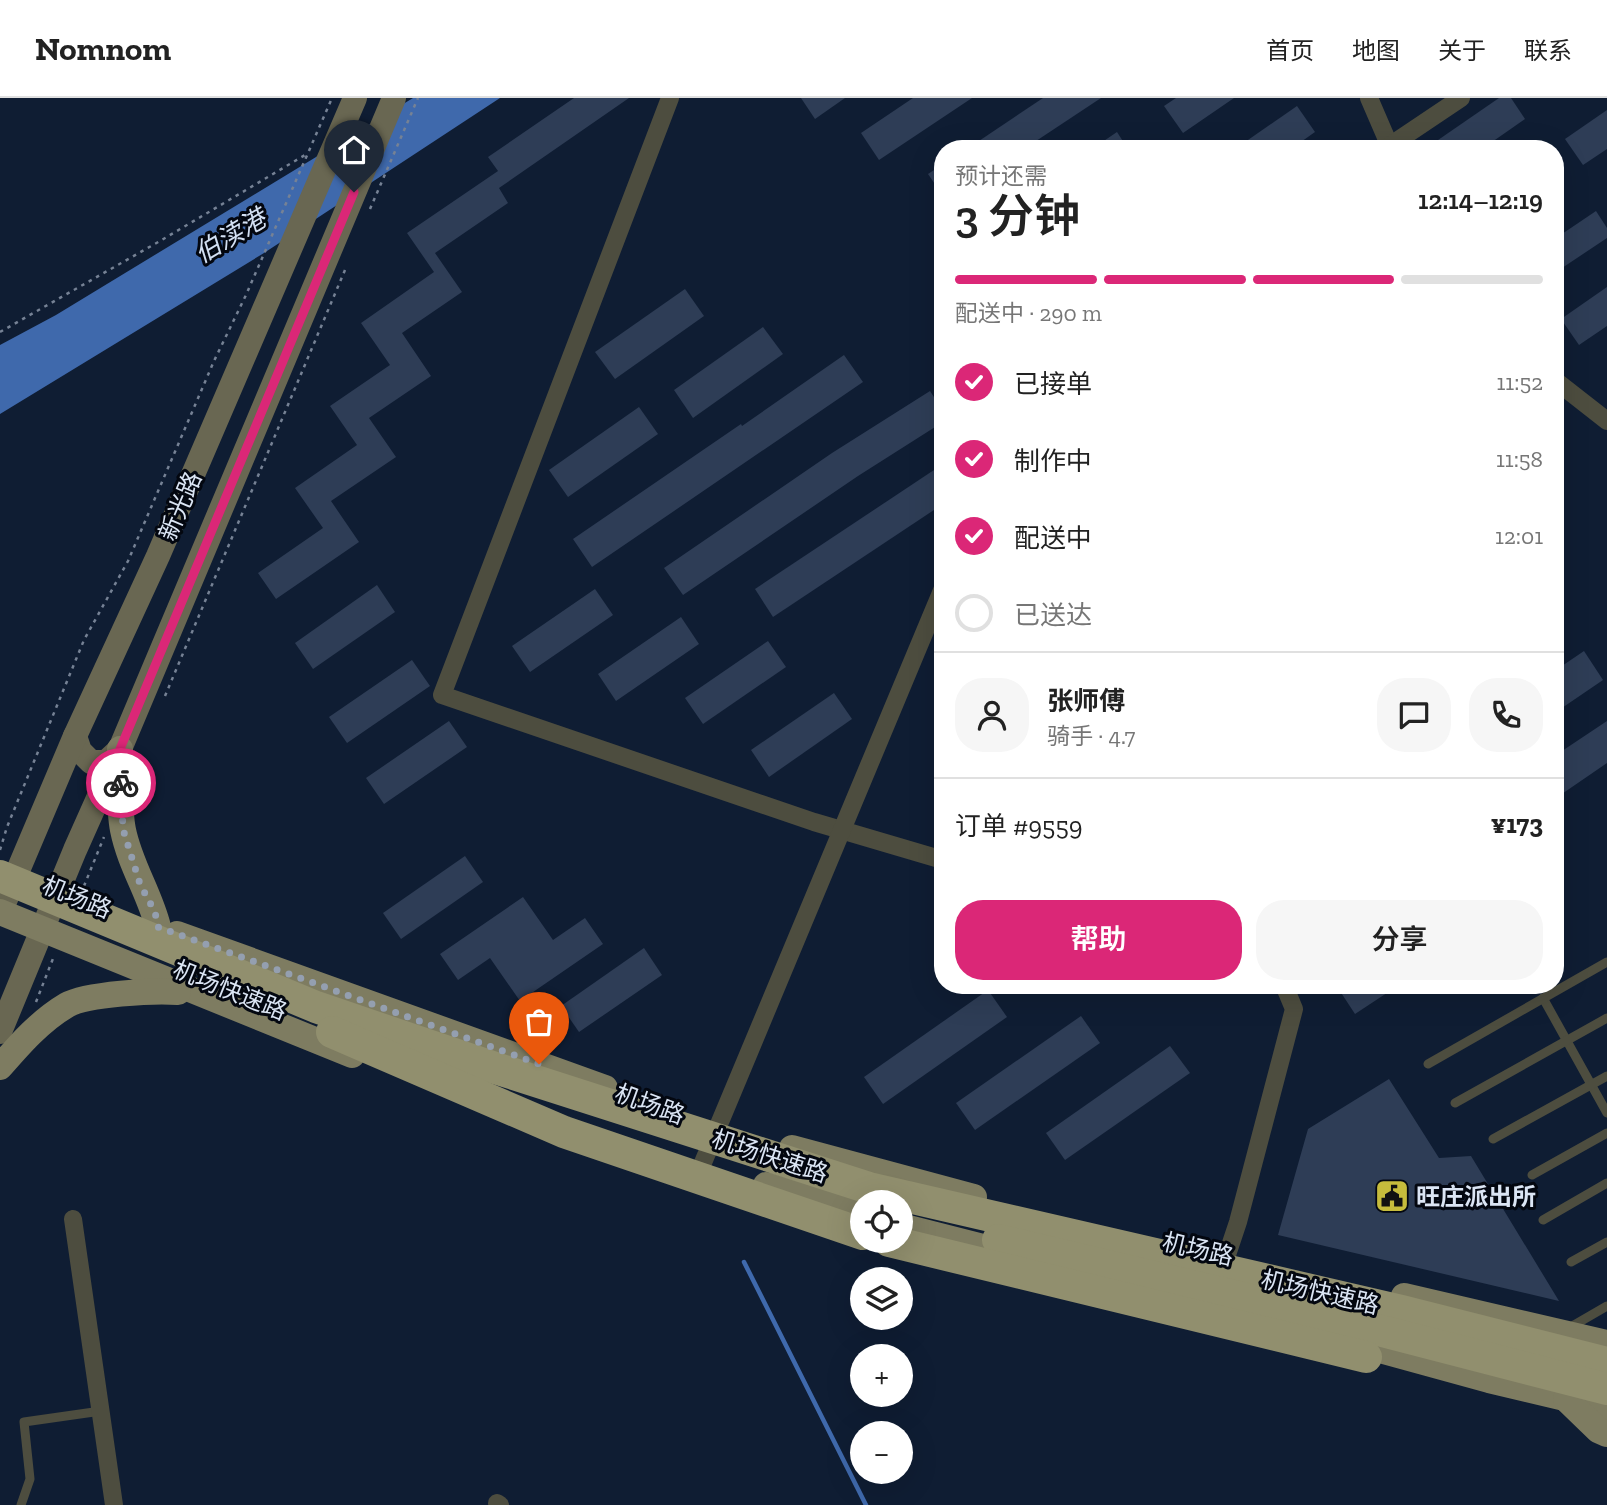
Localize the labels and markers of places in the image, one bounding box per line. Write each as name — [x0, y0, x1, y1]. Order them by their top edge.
pin — [324, 120, 384, 192]
pin — [509, 992, 569, 1064]
public building icon: 旺庄派出所 — [1373, 1177, 1411, 1215]
place label: 旺庄派出所 — [1416, 1182, 1536, 1211]

